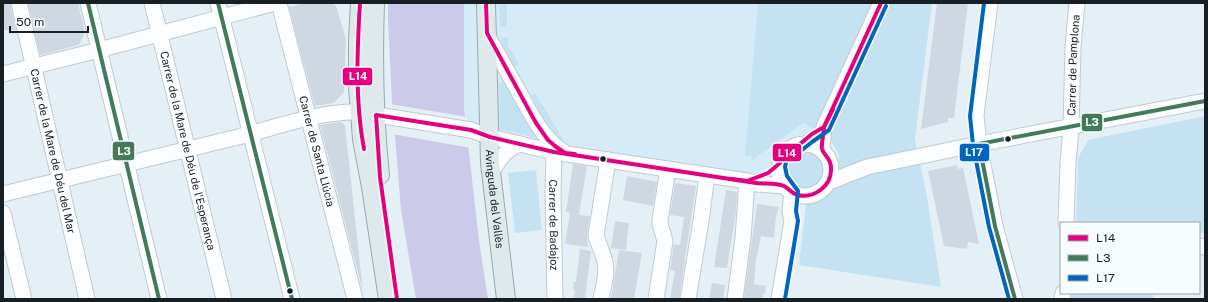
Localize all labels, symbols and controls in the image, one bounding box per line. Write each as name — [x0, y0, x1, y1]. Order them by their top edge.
scale bar — [10, 8, 88, 34]
street label: Carrer de Pamplona — [1065, 14, 1082, 116]
text: 50 m — [16, 15, 44, 29]
street label: Carrer de la Mare de Déu de l'Esperança — [158, 50, 218, 251]
line badge: L14 — [342, 67, 373, 86]
street label: Carrer de la Mare de Déu del Mar — [28, 68, 78, 235]
text: L14 — [349, 70, 367, 82]
street label: Carrer de Santa Llúcia — [297, 95, 337, 208]
line badge: L3 — [1081, 113, 1103, 132]
text: L3 — [1085, 116, 1099, 128]
unlabelled marker — [1003, 134, 1013, 144]
line badge: L3 — [112, 141, 135, 161]
line badge: L14 — [772, 143, 802, 162]
line badge: L17 — [959, 143, 990, 162]
text: L3 — [117, 145, 131, 157]
text: L17 — [965, 146, 983, 158]
text: L14 — [778, 147, 796, 159]
street label: Avinguda del Vallès — [484, 149, 506, 249]
unlabelled marker — [598, 154, 608, 164]
street label: Carrer de Badajoz — [547, 179, 560, 271]
legend — [1060, 222, 1200, 294]
text: L14 — [1096, 231, 1116, 245]
text: L3 — [1096, 251, 1111, 265]
text: L17 — [1096, 271, 1115, 285]
unlabelled marker — [285, 286, 295, 296]

